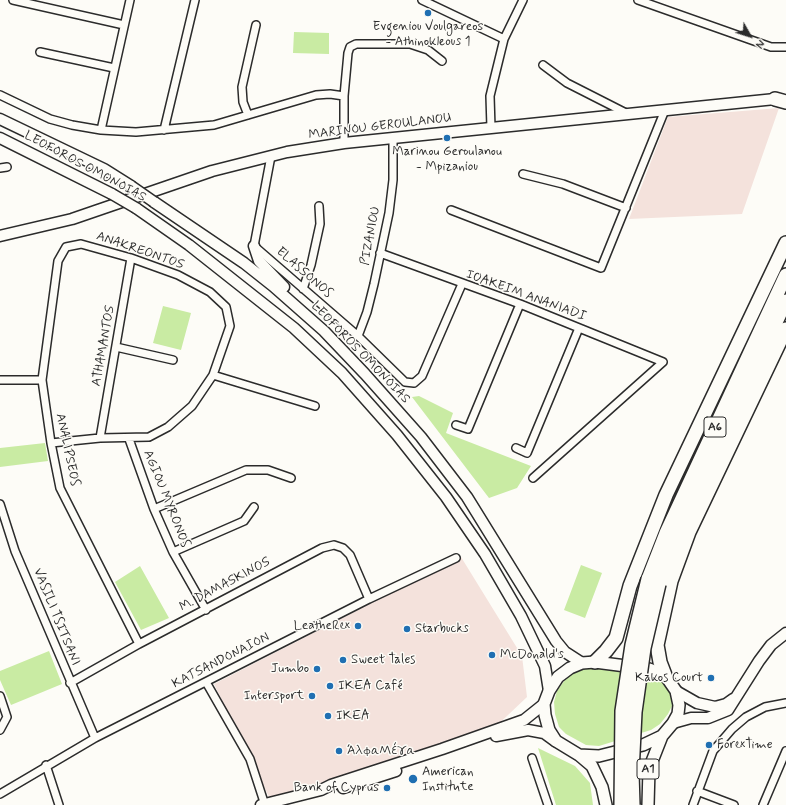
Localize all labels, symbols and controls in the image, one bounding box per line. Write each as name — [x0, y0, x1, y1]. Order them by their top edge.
marker: Evgeniou Voulgareos - Athinokleous 1 — [423, 8, 433, 18]
north arrow — [730, 16, 770, 56]
place label: Evgeniou Voulgareos - Athinokleous 1 — [373, 19, 483, 50]
text: N — [752, 36, 767, 51]
street label: MARINOU GEROULANOU — [308, 111, 452, 143]
street label: LEOFOROS OMONOIAS — [21, 128, 149, 206]
marker: Marinou Geroulanou - Mpizaniou — [442, 133, 452, 143]
place label: Marinou Geroulanou - Mpizaniou — [392, 144, 502, 175]
street label: PIZANIOU — [358, 205, 384, 267]
street label: ANAKREONTOS — [94, 229, 186, 273]
street label: ELASSONOS — [273, 244, 335, 302]
street label: IOAKEIM ANANIADI — [464, 267, 588, 325]
street label: LEOFOROS OMONOIAS — [307, 299, 413, 407]
street label: ATHAMANTOS — [89, 304, 119, 388]
street label: ANALIPSEOS — [52, 412, 82, 488]
road number: A6 — [704, 417, 726, 437]
street label: AGIOU MYRONOS — [139, 448, 193, 550]
street label: M. DAMASKINOS — [177, 555, 273, 615]
street label: VASILI TSITSANI — [29, 566, 83, 668]
place label: LeatheRex — [294, 618, 350, 634]
marker: LeatheRex — [353, 621, 363, 631]
place label: Starbucks — [415, 621, 469, 637]
marker: Starbucks — [402, 624, 412, 634]
street label: KATSANDONAION — [170, 630, 272, 692]
place label: McDonald's — [500, 647, 564, 663]
marker: McDonald's — [487, 650, 497, 660]
place label: Sweet Tales — [351, 652, 415, 668]
marker: Sweet Tales — [338, 655, 348, 665]
place label: Jumbo — [271, 661, 309, 677]
marker: Jumbo — [312, 664, 322, 674]
place label: Kakos Court — [635, 670, 703, 686]
marker: Kakos Court — [706, 673, 716, 683]
place label: IKEA Café — [338, 678, 403, 694]
marker: IKEA Café — [325, 681, 335, 691]
place label: Intersport — [244, 688, 304, 704]
marker: Intersport — [307, 691, 317, 701]
place label: IKEA — [336, 708, 370, 724]
marker: IKEA — [323, 711, 333, 721]
place label: ForexTime — [717, 737, 773, 753]
marker: ForexTime — [704, 740, 714, 750]
place label: ΆλφαΜέγα — [347, 743, 415, 759]
marker: ΆλφαΜέγα — [334, 746, 344, 756]
road number: A1 — [637, 759, 659, 779]
place label: American Institute — [422, 764, 474, 795]
marker: American Institute — [407, 773, 419, 785]
place label: Bank of Cyprus — [294, 780, 379, 796]
marker: Bank of Cyprus — [382, 783, 392, 793]

